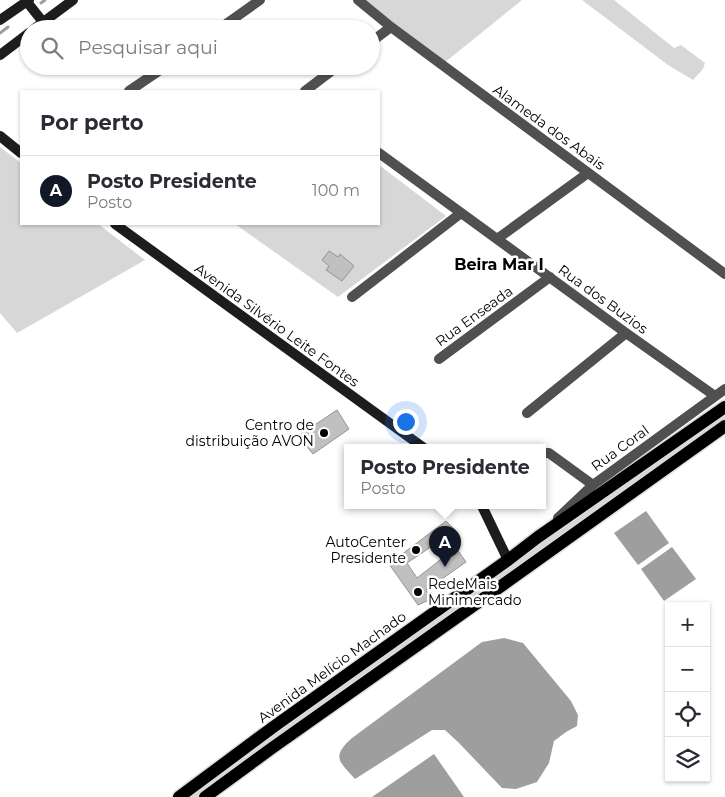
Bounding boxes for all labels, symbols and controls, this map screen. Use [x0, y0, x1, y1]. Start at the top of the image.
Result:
search box [20, 20, 380, 75]
icon: search [38, 34, 66, 62]
text: Pesquisar aqui [78, 36, 218, 59]
street label: Alameda dos Abais [490, 80, 609, 174]
text: Por perto [40, 110, 144, 135]
text: Posto Presidente [87, 170, 257, 193]
text: A [50, 181, 62, 200]
text: 100 m [312, 181, 360, 200]
text: Posto [87, 193, 132, 212]
district label: Beira Mar I [454, 255, 544, 274]
street label: Avenida Silvério Leite Fontes [191, 259, 363, 391]
street label: Rua dos Buzios [555, 260, 652, 338]
street label: Rua Enseada [432, 282, 516, 350]
your location [393, 409, 419, 435]
place label: Centro de distribuição AVON [186, 416, 314, 450]
street label: Rua Coral [588, 421, 652, 475]
marker: Centro de distribuição AVON [318, 427, 330, 439]
popup [344, 444, 546, 509]
text: Posto Presidente [360, 456, 530, 479]
text: Posto [360, 479, 405, 498]
pin: A [429, 526, 461, 567]
place label: AutoCenter Presidente [325, 533, 406, 567]
marker: AutoCenter Presidente [410, 544, 422, 556]
place label: RedeMais Minimercado [428, 575, 522, 609]
marker: RedeMais Minimercado [412, 586, 424, 598]
map controls [665, 602, 710, 782]
button: + [665, 602, 710, 647]
street label: Avenida Melício Machado [254, 607, 410, 727]
button: − [665, 647, 710, 692]
button: locate [665, 692, 710, 737]
button: layers [665, 737, 710, 782]

